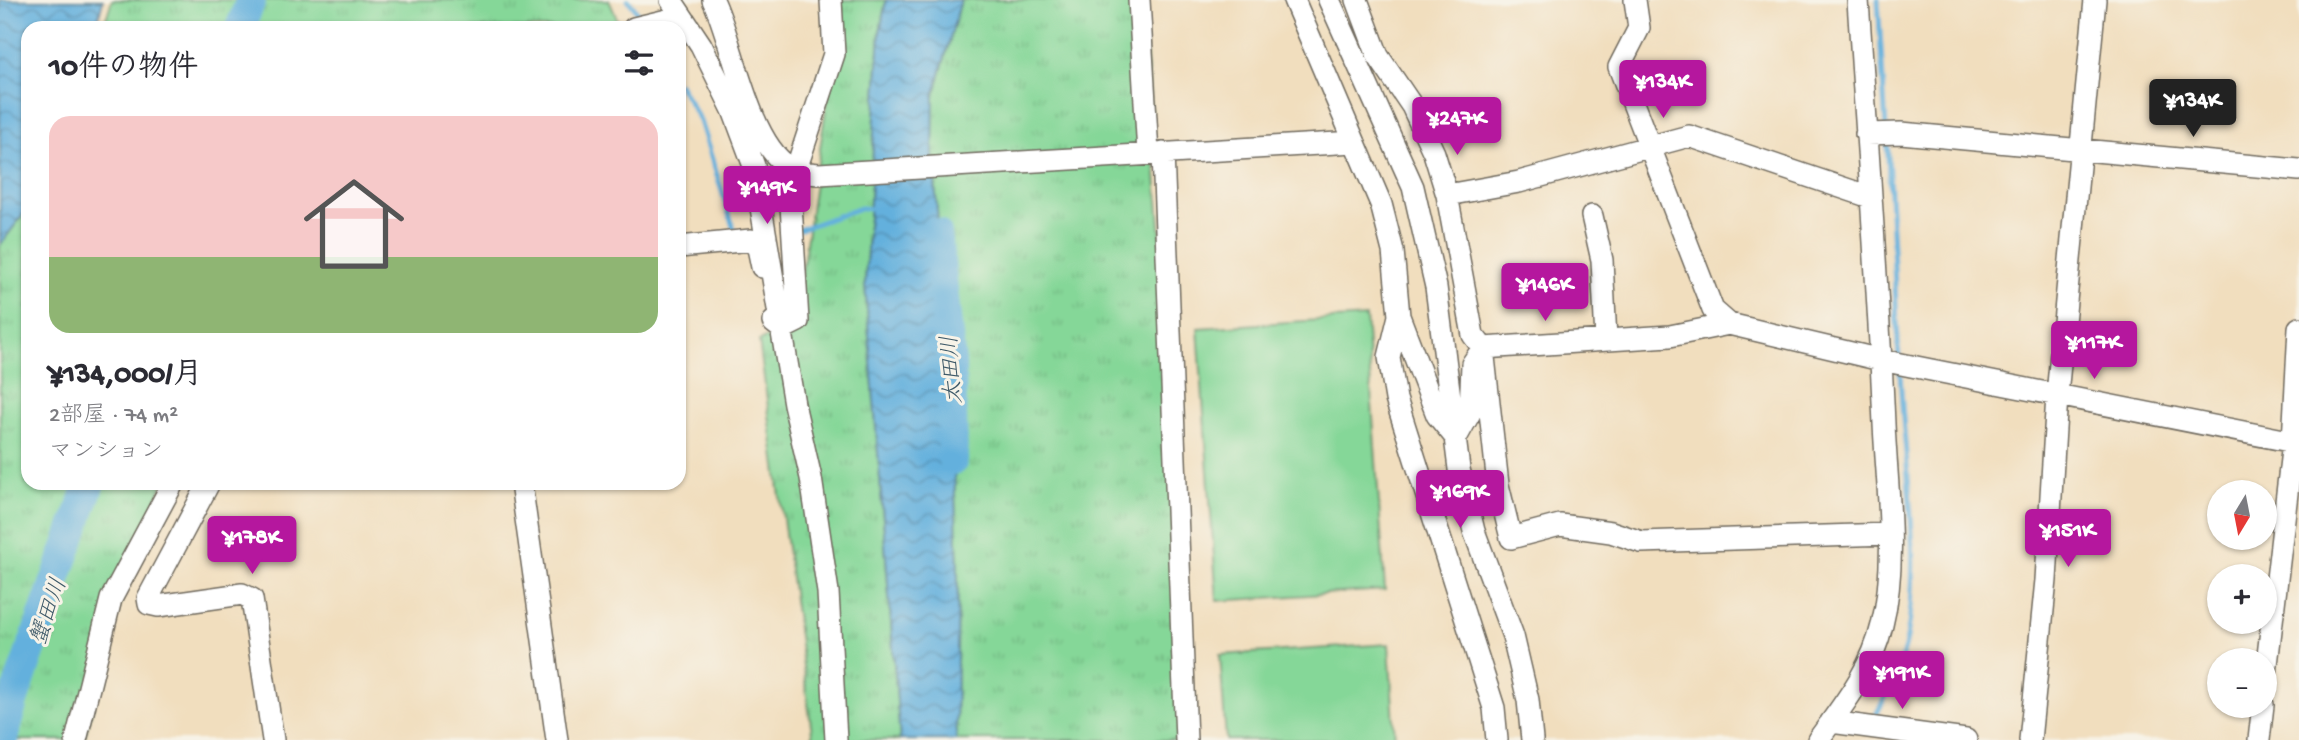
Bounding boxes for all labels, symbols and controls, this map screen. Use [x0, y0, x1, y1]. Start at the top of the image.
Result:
icon: filters [620, 44, 658, 82]
text: 10件の物件 [49, 52, 198, 87]
pin: ¥134K [1614, 60, 1712, 120]
text: ¥134K [1635, 69, 1691, 96]
pin: ¥134K [2144, 80, 2242, 139]
text: ¥134K [2165, 88, 2221, 115]
pin: ¥247K [1408, 97, 1506, 157]
text: ¥247K [1428, 106, 1486, 133]
icon: home [291, 161, 417, 287]
pin: ¥149K [718, 166, 816, 226]
text: ¥149K [739, 175, 795, 202]
pin: ¥146K [1496, 264, 1594, 323]
text: ¥146K [1517, 272, 1573, 299]
pin: ¥117K [2045, 322, 2143, 381]
text: ¥117K [2067, 330, 2121, 357]
water label: 太田川 [937, 334, 969, 405]
text: ¥134,000/月 [49, 359, 203, 394]
text: 2部屋 · 74 m² [49, 403, 178, 430]
text: マンション [49, 439, 163, 466]
pin: ¥169K [1411, 470, 1509, 530]
text: ¥169K [1432, 479, 1488, 506]
north arrow [2207, 480, 2277, 550]
map controls [2207, 480, 2277, 718]
pin: ¥151K [2019, 510, 2117, 569]
pin: ¥178K [203, 516, 301, 576]
text: ¥151K [2041, 518, 2095, 545]
text: ¥178K [223, 525, 281, 552]
button: + [2207, 564, 2277, 634]
water label: 蟹田川 [25, 575, 74, 649]
button: − [2207, 648, 2277, 718]
pin: ¥191K [1853, 652, 1951, 711]
text: ¥191K [1875, 660, 1929, 687]

